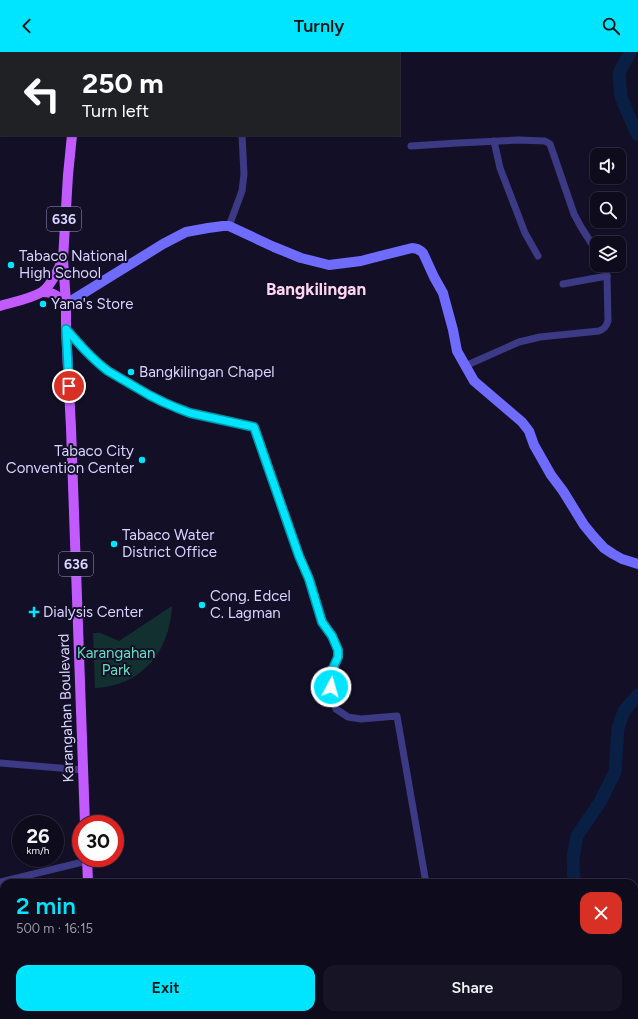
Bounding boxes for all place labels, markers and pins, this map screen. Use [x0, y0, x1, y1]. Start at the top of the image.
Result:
place label: Tabaco National High School [19, 247, 127, 282]
marker: Tabaco National High School [6, 260, 16, 270]
place label: Yana's Store [51, 295, 133, 313]
marker: Yana's Store [38, 299, 48, 309]
place label: Bangkilingan Chapel [139, 363, 275, 381]
marker: Bangkilingan Chapel [126, 367, 136, 377]
pin [52, 369, 86, 403]
place label: Tabaco City Convention Center [6, 442, 134, 477]
marker: Tabaco City Convention Center [137, 455, 147, 465]
place label: Tabaco Water District Office [122, 526, 217, 561]
marker: Tabaco Water District Office [109, 539, 119, 549]
place label: Cong. Edcel C. Lagman [210, 587, 291, 622]
marker: Cong. Edcel C. Lagman [197, 600, 207, 610]
place label: Dialysis Center [43, 603, 143, 621]
marker: Dialysis Center [28, 606, 40, 618]

